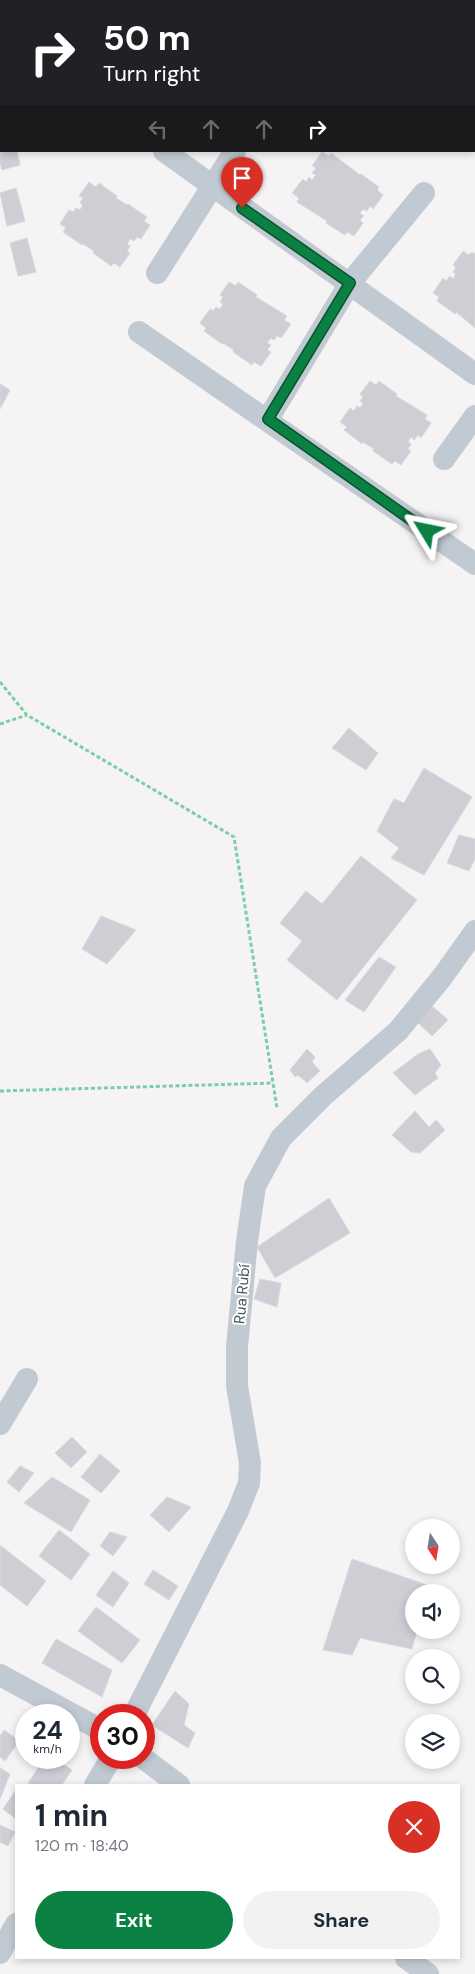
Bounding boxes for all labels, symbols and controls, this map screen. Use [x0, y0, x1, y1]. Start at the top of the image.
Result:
text: 50 m [103, 15, 191, 61]
icon: right [20, 20, 85, 85]
text: Turn right [103, 59, 200, 88]
icon: left [144, 115, 172, 143]
icon: ahead [197, 115, 225, 143]
icon: ahead [250, 115, 278, 143]
icon: right [303, 115, 331, 143]
pin [221, 157, 263, 208]
icon: arrive [228, 164, 256, 192]
position arrow [400, 504, 452, 556]
street label: Rua Rubí [229, 1263, 255, 1325]
north arrow [405, 1519, 460, 1574]
map controls [405, 1519, 460, 1769]
button: sound [405, 1584, 460, 1639]
button: search [405, 1649, 460, 1704]
speed limit sign: 30 [90, 1704, 155, 1769]
text: 24 [32, 1714, 63, 1747]
button: layers [405, 1714, 460, 1769]
text: km/h [33, 1741, 62, 1757]
text: 1 min [35, 1796, 108, 1835]
button: close [388, 1801, 440, 1853]
text: 120 m · 18:40 [35, 1835, 129, 1856]
button: Exit [35, 1891, 233, 1949]
button: Share [243, 1891, 440, 1949]

